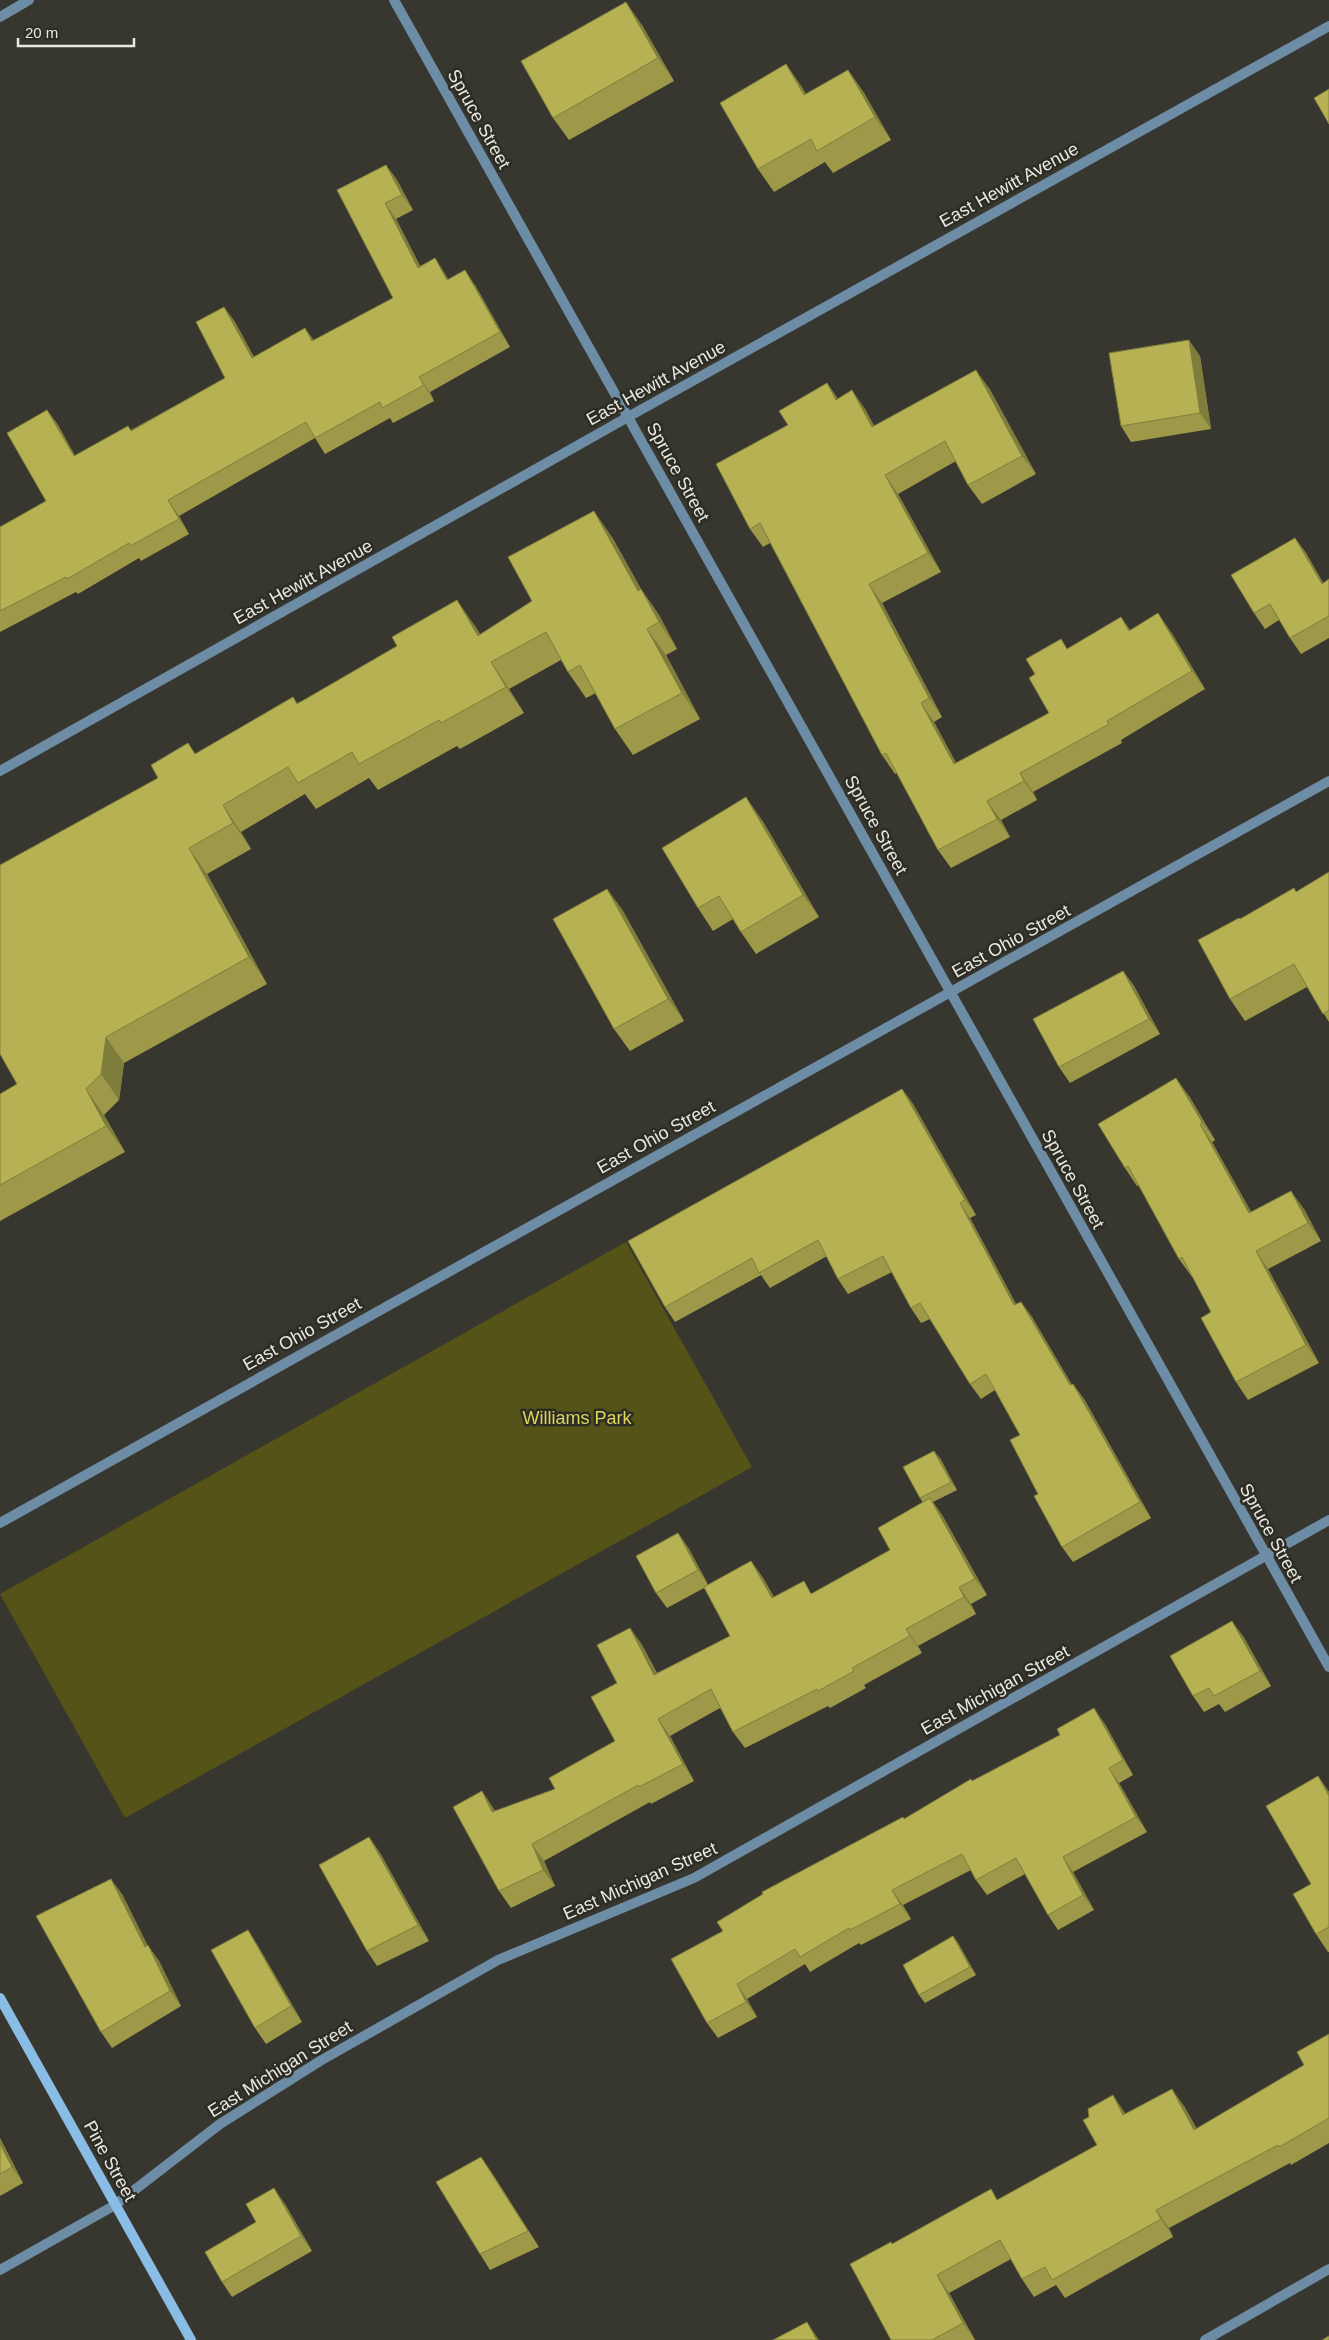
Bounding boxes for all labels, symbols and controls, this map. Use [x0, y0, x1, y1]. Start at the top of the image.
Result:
scale bar [18, 15, 134, 47]
text: 20 m [25, 24, 58, 41]
street label: Spruce Street [444, 66, 514, 172]
street label: East Hewitt Avenue [936, 138, 1082, 232]
street label: East Hewitt Avenue [583, 336, 729, 430]
street label: Spruce Street [643, 419, 713, 525]
street label: East Hewitt Avenue [230, 535, 376, 629]
street label: Spruce Street [841, 772, 911, 878]
street label: East Ohio Street [948, 900, 1074, 982]
street label: East Ohio Street [593, 1096, 719, 1178]
street label: Spruce Street [1038, 1126, 1108, 1232]
street label: East Ohio Street [239, 1293, 365, 1375]
park label: Williams Park [522, 1408, 632, 1428]
street label: Spruce Street [1236, 1480, 1306, 1586]
street label: East Michigan Street [918, 1641, 1072, 1739]
street label: East Michigan Street [560, 1838, 720, 1924]
street label: East Michigan Street [204, 2017, 356, 2121]
street label: Pine Street [80, 2117, 140, 2205]

